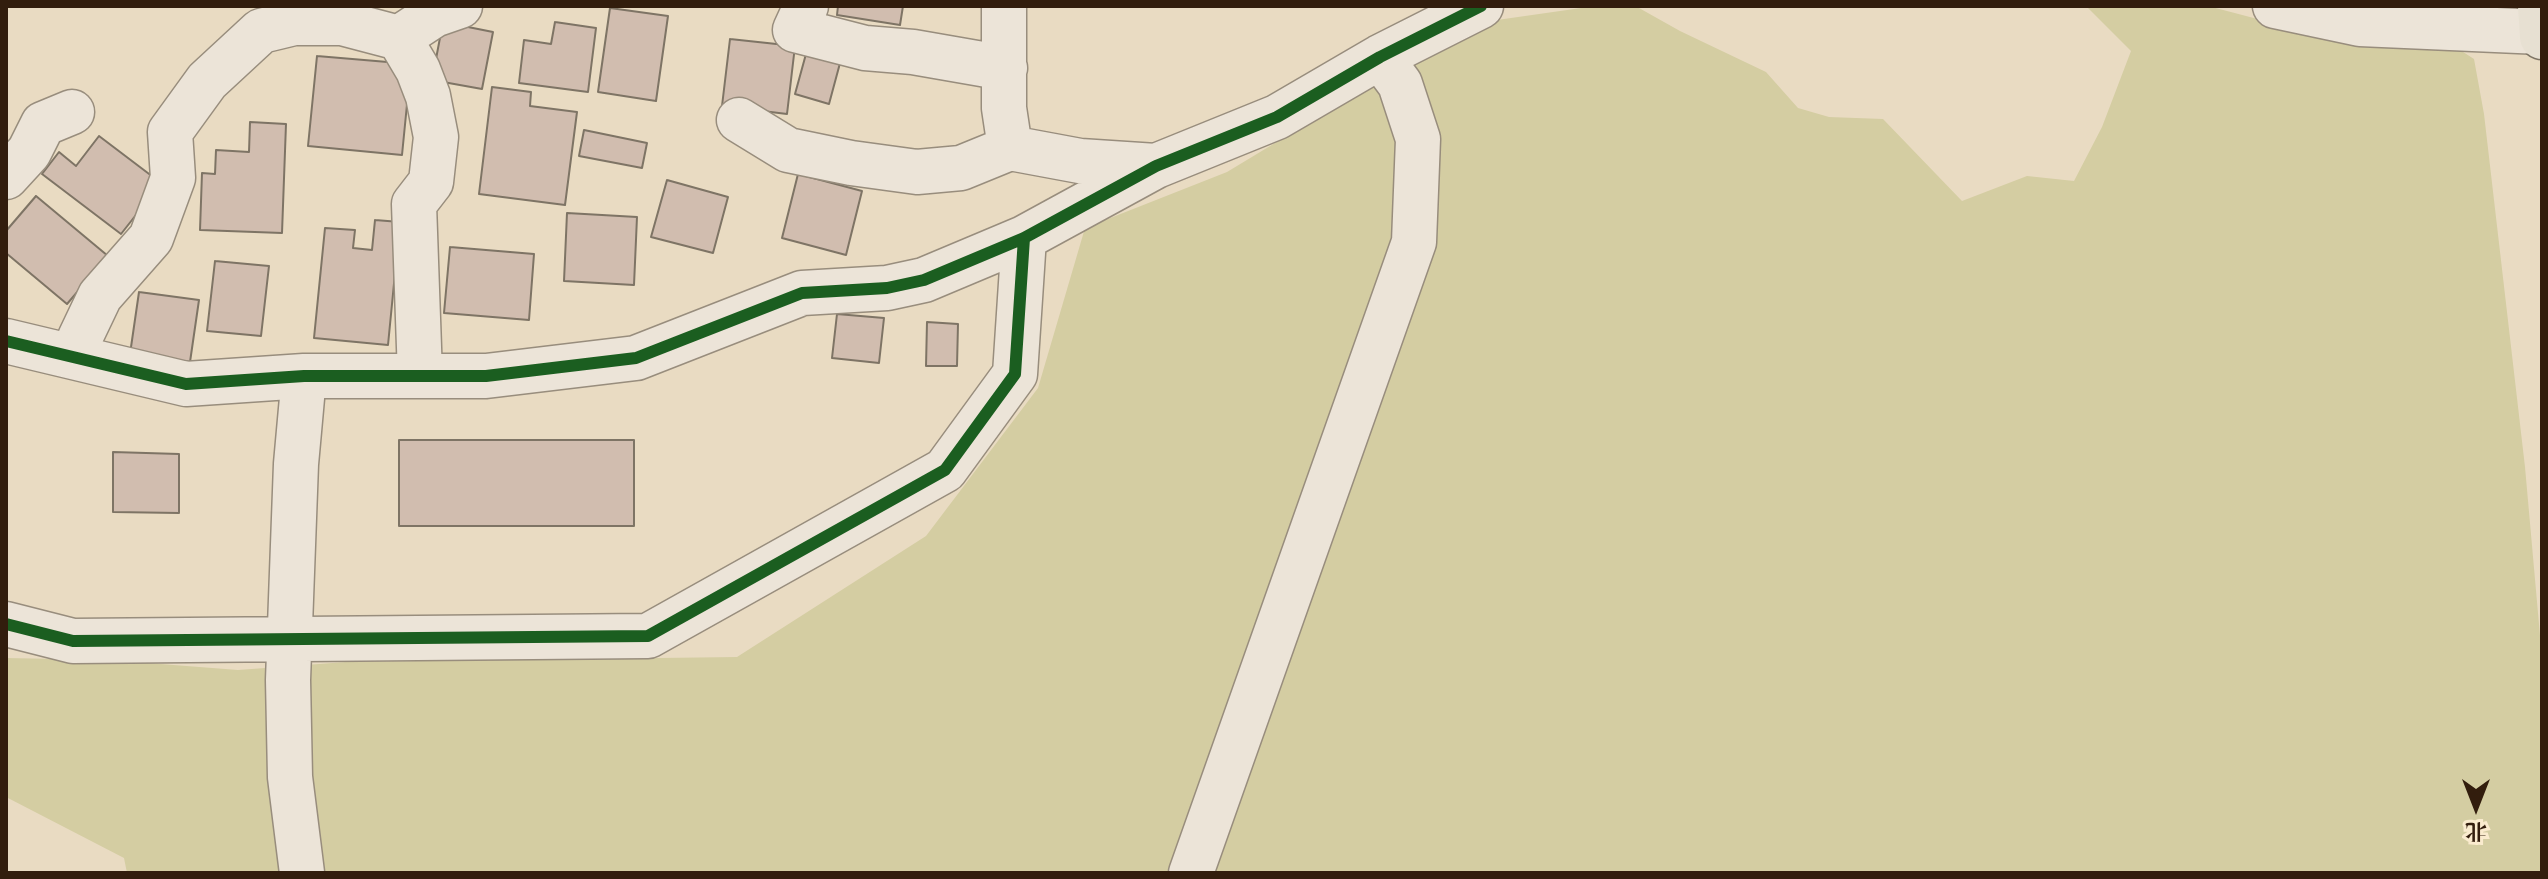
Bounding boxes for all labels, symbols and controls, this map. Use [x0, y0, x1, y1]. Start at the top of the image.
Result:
north arrow [2436, 767, 2516, 847]
text: 北 [2465, 818, 2487, 845]

